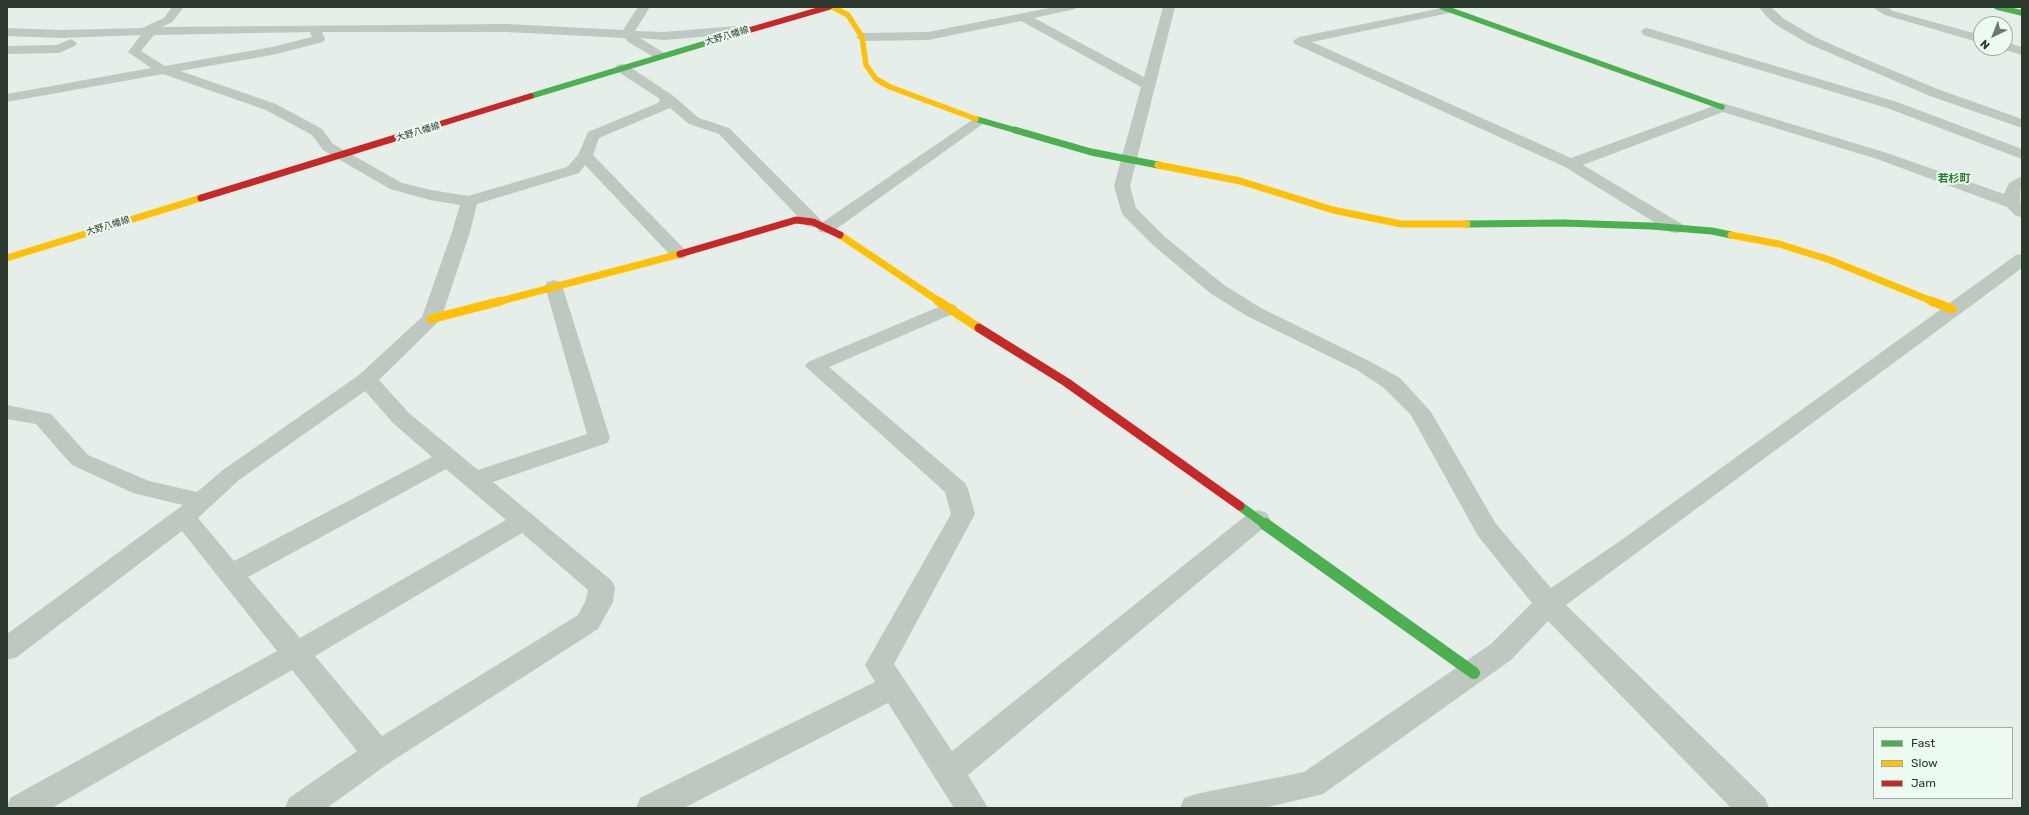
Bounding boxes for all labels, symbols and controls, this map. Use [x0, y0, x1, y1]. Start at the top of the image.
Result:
north arrow [1973, 16, 2013, 56]
street label: 大野八幡線 [704, 24, 750, 48]
text: N [1978, 37, 1992, 52]
street label: 大野八幡線 [395, 120, 441, 144]
district label: 若杉町 [1938, 172, 1970, 186]
street label: 大野八幡線 [85, 214, 131, 238]
legend [1873, 727, 2013, 799]
text: Fast [1911, 736, 1935, 750]
text: Slow [1911, 756, 1938, 770]
text: Jam [1911, 776, 1936, 790]

